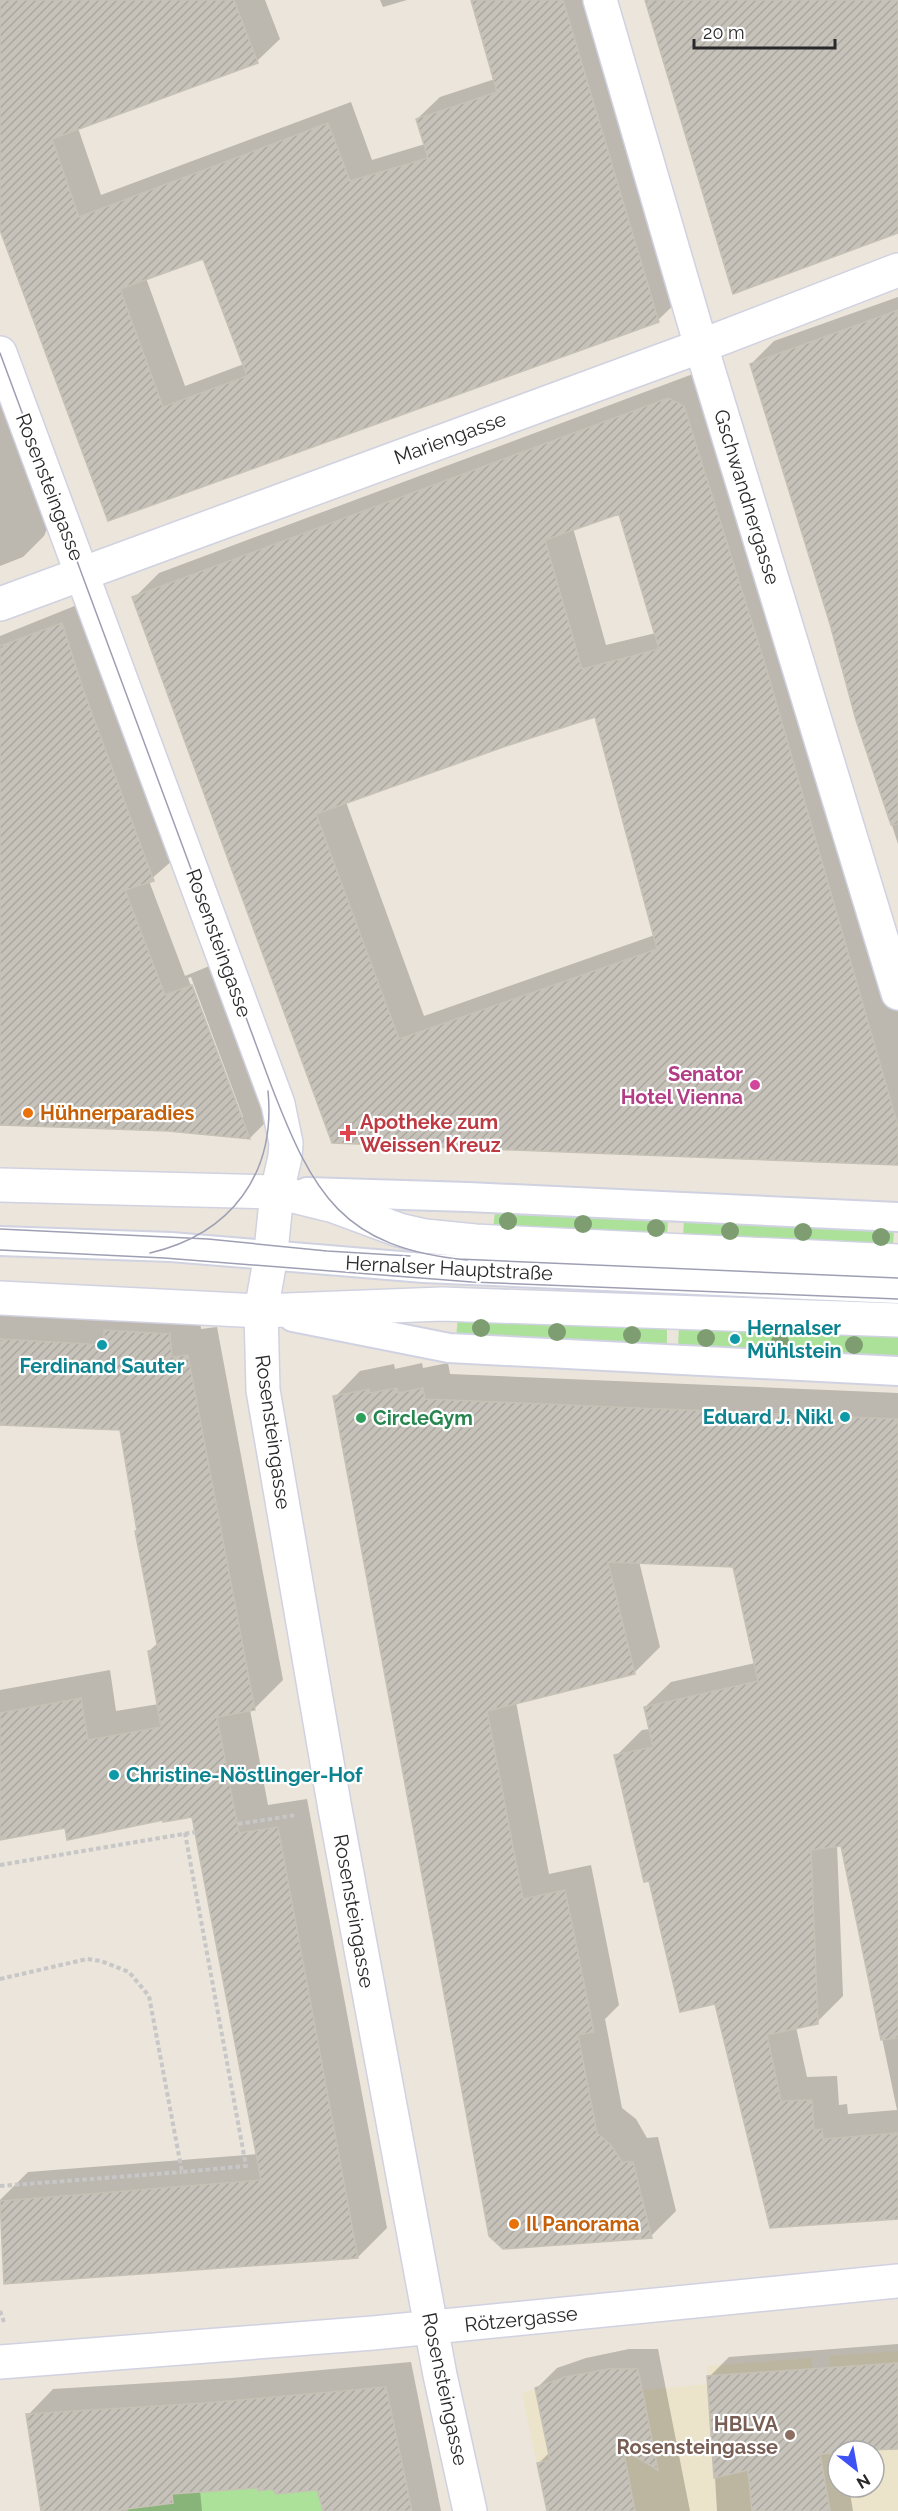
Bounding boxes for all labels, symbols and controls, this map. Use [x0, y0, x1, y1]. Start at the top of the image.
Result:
scale bar [694, 12, 835, 50]
text: 20 m [703, 22, 745, 43]
street label: Mariengasse [391, 407, 510, 469]
street label: Gschwandnergasse [709, 407, 785, 588]
street label: Rosensteingasse [11, 410, 89, 564]
street label: Rosensteingasse [181, 866, 257, 1021]
place label: Senator Hotel Vienna [621, 1062, 743, 1109]
marker: Senator Hotel Vienna [748, 1078, 762, 1092]
place label: Hühnerparadies [40, 1101, 194, 1125]
marker: Hühnerparadies [21, 1106, 35, 1120]
place label: Apotheke zum Weissen Kreuz [360, 1110, 501, 1157]
marker: Apotheke zum Weissen Kreuz [341, 1126, 355, 1140]
street label: Hernalser Hauptstraße [345, 1251, 554, 1285]
place label: Hernalser Mühlstein [747, 1316, 842, 1363]
marker: Hernalser Mühlstein [728, 1332, 742, 1346]
marker: Ferdinand Sauter [95, 1338, 109, 1352]
street label: Rosensteingasse [250, 1353, 296, 1511]
place label: Ferdinand Sauter [19, 1354, 185, 1378]
place label: Eduard J. Nikl [703, 1405, 834, 1429]
place label: CircleGym [373, 1406, 473, 1430]
marker: Eduard J. Nikl [838, 1410, 852, 1424]
marker: CircleGym [354, 1411, 368, 1425]
place label: Christine-Nöstlinger-Hof [126, 1763, 363, 1787]
marker: Christine-Nöstlinger-Hof [107, 1768, 121, 1782]
street label: Rosensteingasse [329, 1832, 379, 1990]
place label: Il Panorama [526, 2212, 640, 2236]
marker: Il Panorama [507, 2217, 521, 2231]
street label: Rötzergasse [463, 2301, 579, 2337]
street label: Rosensteingasse [417, 2310, 473, 2468]
place label: HBLVA Rosensteingasse [617, 2412, 779, 2459]
marker: HBLVA Rosensteingasse [783, 2428, 797, 2442]
north arrow [826, 2439, 886, 2499]
text: N [853, 2470, 874, 2493]

